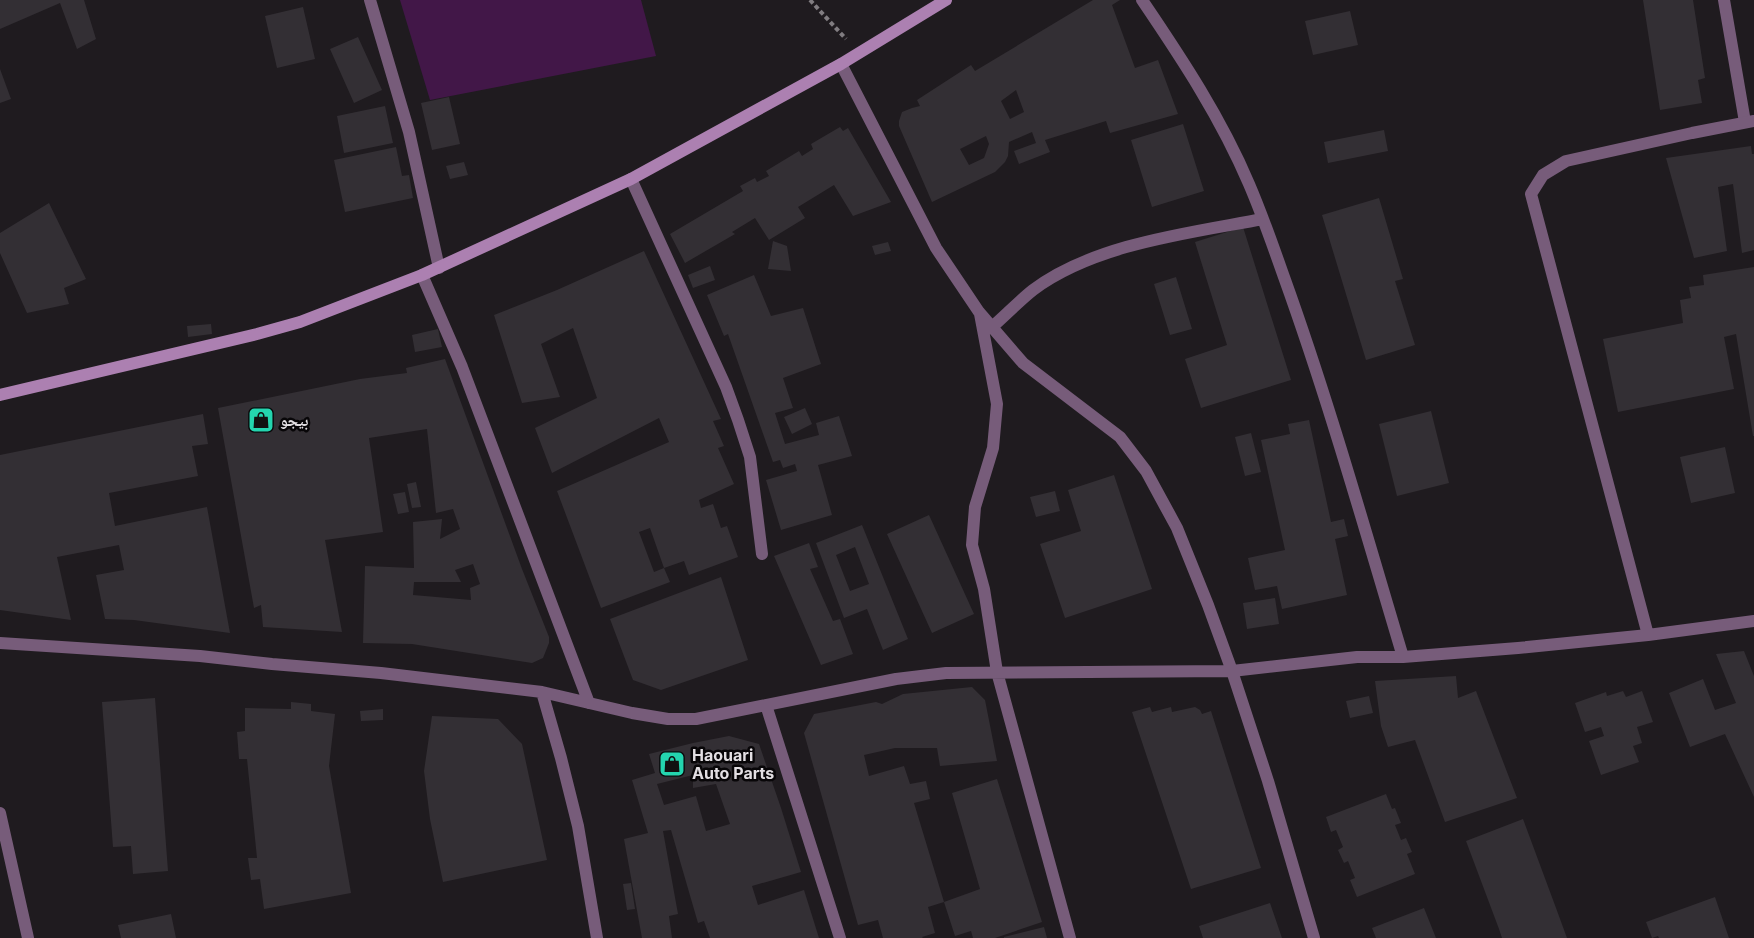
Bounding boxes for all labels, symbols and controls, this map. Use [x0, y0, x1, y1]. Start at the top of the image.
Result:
shop icon: بيجو [246, 405, 276, 435]
place label: بيجو [280, 410, 308, 430]
place label: Haouari Auto Parts [692, 745, 774, 783]
shop icon: Haouari Auto Parts [657, 749, 687, 779]

